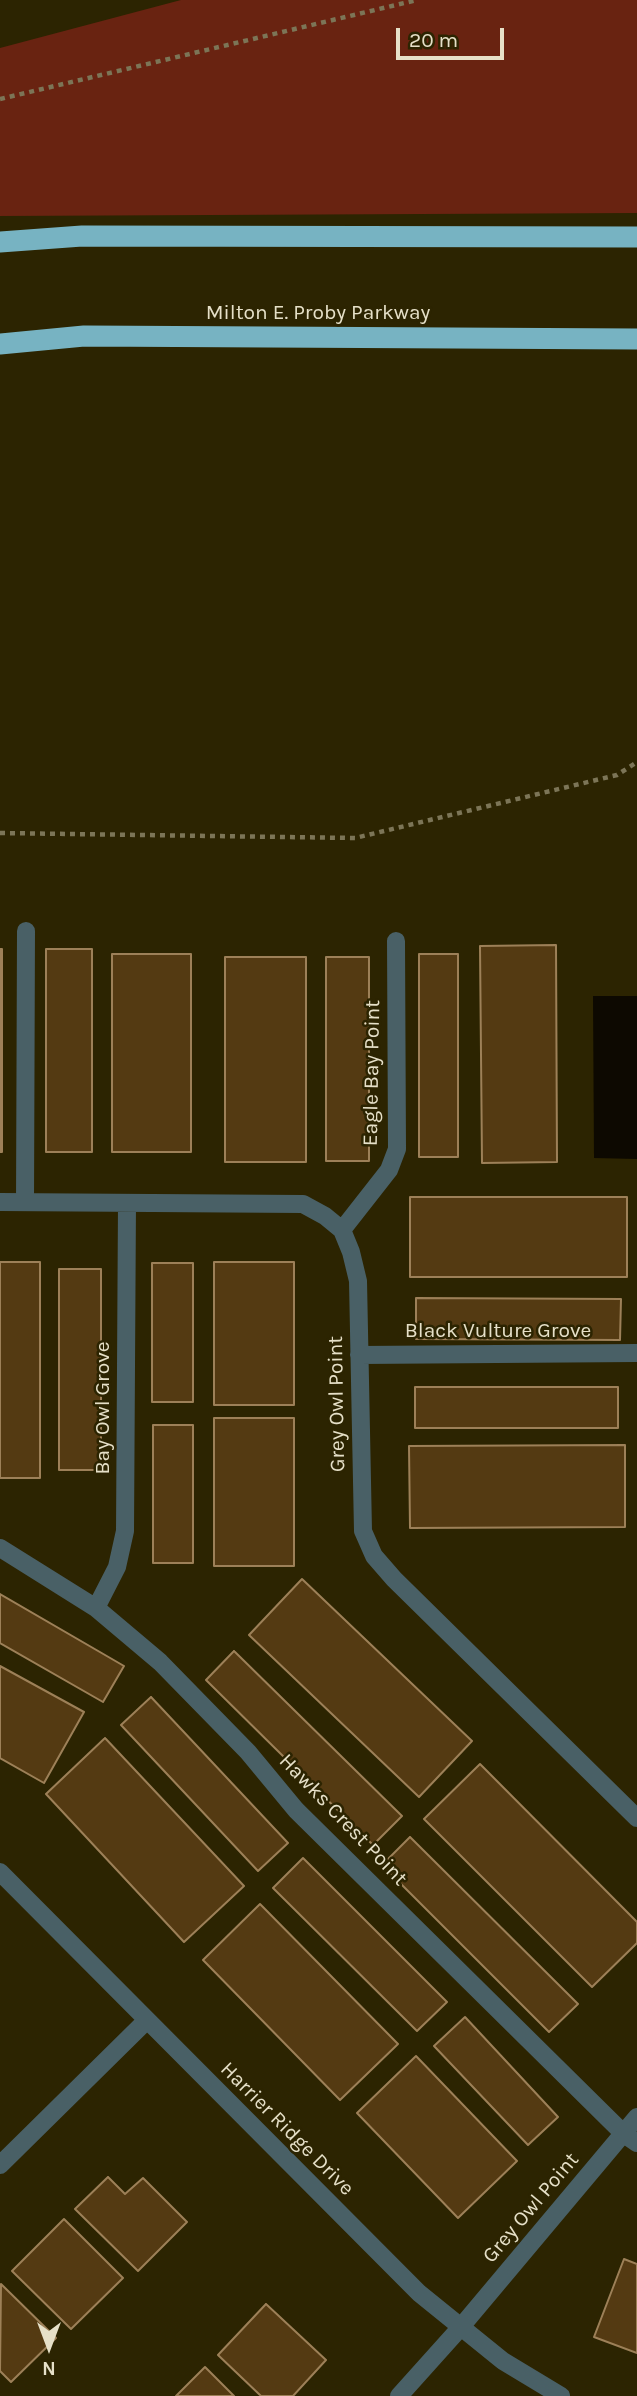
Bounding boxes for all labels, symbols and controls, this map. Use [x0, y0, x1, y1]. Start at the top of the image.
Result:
scale bar [399, 14, 508, 58]
text: 20 m [409, 28, 458, 52]
street label: Milton E. Proby Parkway [206, 300, 430, 326]
street label: Eagle Bay Point [358, 1000, 386, 1146]
street label: Black Vulture Grove [405, 1318, 591, 1344]
street label: Grey Owl Point [323, 1336, 351, 1472]
street label: Bay Owl Grove [90, 1342, 116, 1474]
street label: Hawks Crest Point [274, 1749, 412, 1891]
street label: Harrier Ridge Drive [215, 2057, 359, 2201]
street label: Grey Owl Point [478, 2148, 584, 2268]
north arrow [14, 2312, 84, 2382]
text: N [42, 2357, 56, 2379]

